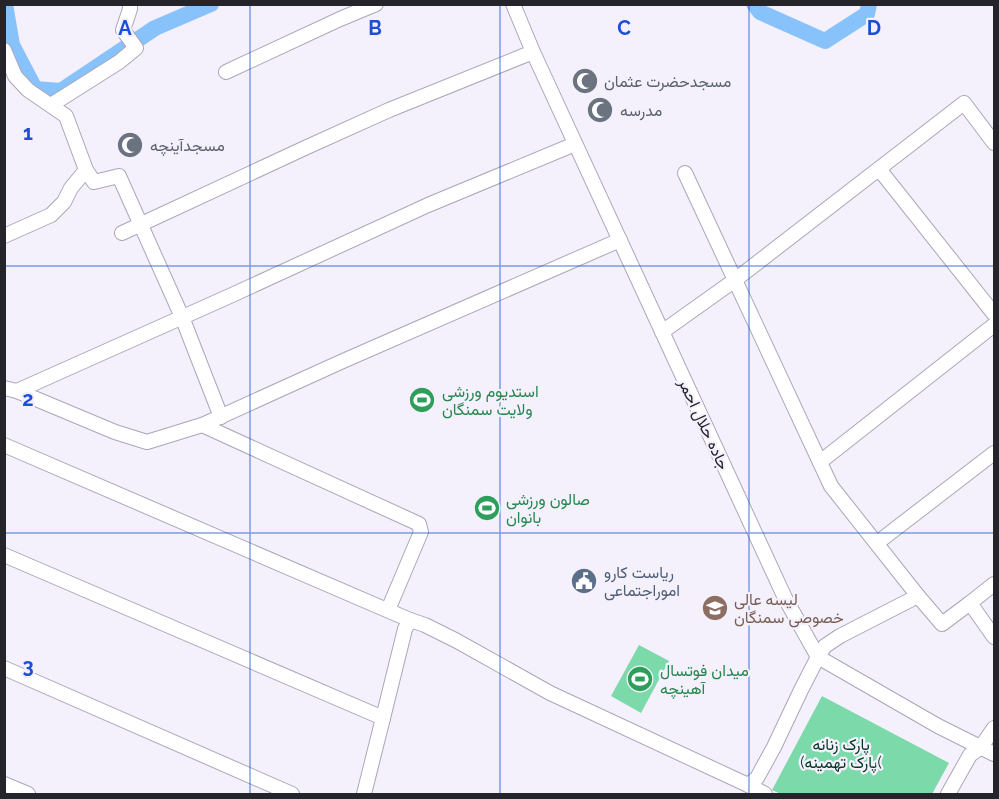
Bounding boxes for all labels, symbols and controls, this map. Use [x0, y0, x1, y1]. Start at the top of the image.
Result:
text: A [118, 16, 132, 40]
text: B [368, 16, 382, 40]
text: C [617, 16, 631, 40]
text: D [867, 16, 881, 40]
mosque icon: مسجدحضرت عثمان [570, 66, 600, 96]
place label: مسجدحضرت عثمان [604, 72, 731, 92]
mosque icon: مدرسه [585, 95, 615, 125]
place label: مدرسه [620, 101, 662, 121]
text: 1 [23, 121, 33, 145]
mosque icon: مسجدآینچه [115, 130, 145, 160]
place label: مسجدآینچه [150, 136, 225, 157]
street label: جاده حلال احمر [673, 374, 734, 473]
place label: استدیوم ورزشی ولایت سمنگان [442, 382, 539, 420]
sports icon: استدیوم ورزشی ولایت سمنگان [407, 385, 437, 415]
text: 2 [22, 387, 34, 411]
place label: صالون ورزشی بانوان [506, 490, 590, 528]
sports icon: صالون ورزشی بانوان [472, 493, 502, 523]
place label: ریاست کارو اموراجتماعی [604, 563, 680, 601]
public building icon: ریاست کارو اموراجتماعی [569, 566, 599, 596]
place label: لیسه عالی خصوصی سمنگان [734, 590, 844, 628]
school or university icon: لیسه عالی خصوصی سمنگان [700, 593, 730, 623]
text: 3 [22, 654, 34, 678]
place label: میدان فوتسال آهینچه [660, 661, 749, 700]
sports icon: میدان فوتسال آهینچه [625, 664, 655, 694]
park label: پارک زنانه (پارک تهمینه( [800, 735, 882, 774]

